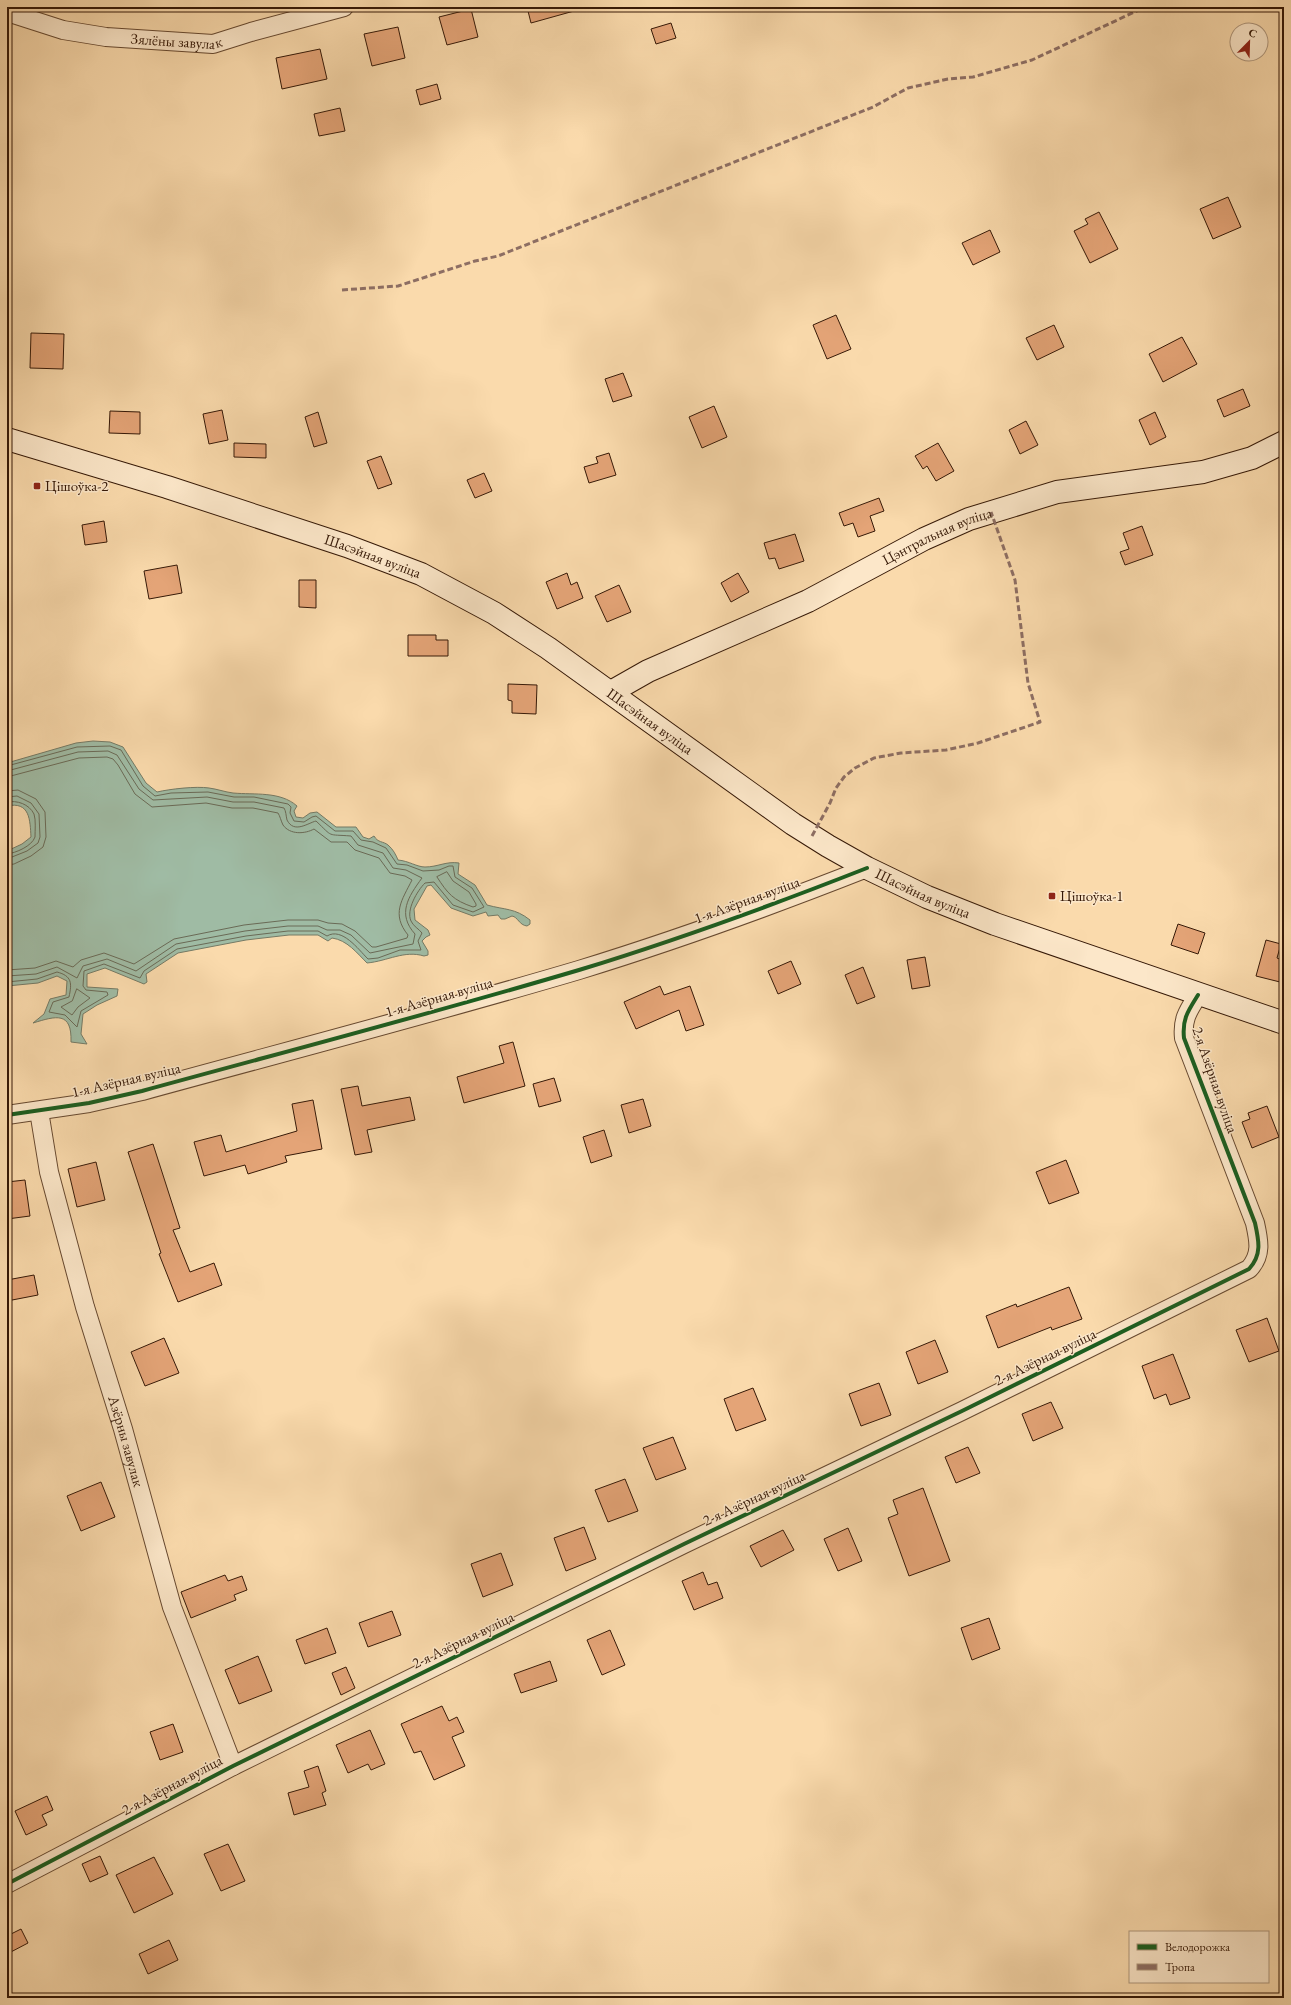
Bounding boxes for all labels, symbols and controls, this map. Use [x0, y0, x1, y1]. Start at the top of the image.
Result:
north arrow [1229, 22, 1269, 62]
text: С [1247, 25, 1259, 41]
street label: Зялёны завулак [130, 29, 225, 53]
place label: Цішоўка-2 [45, 476, 109, 495]
marker: Цішоўка-2 [32, 481, 42, 491]
street label: Цэнтральная вуліца [879, 503, 994, 569]
street label: Шасэйная вуліца [322, 529, 424, 582]
street label: Шасэйная вуліца [603, 683, 697, 758]
street label: Шасэйная вуліца [873, 864, 973, 922]
street label: 1-я Азёрная вуліца [691, 872, 802, 927]
place label: Цішоўка-1 [1060, 886, 1124, 905]
marker: Цішоўка-1 [1047, 891, 1057, 901]
street label: 1-я Азёрная вуліца [383, 972, 495, 1021]
street label: 2-я Азёрная вуліца [1188, 1024, 1243, 1136]
street label: 1-я Азёрная вуліца [70, 1058, 182, 1101]
street label: 2-я Азёрная вуліца [991, 1324, 1099, 1389]
street label: Азёрны завулак [104, 1392, 149, 1489]
street label: 2-я Азёрная вуліца [699, 1465, 808, 1530]
street label: 2-я Азёрная вуліца [409, 1607, 517, 1672]
street label: 2-я Азёрная вуліца [118, 1750, 225, 1819]
legend [1129, 1931, 1269, 1983]
text: Велодорожка [1165, 1939, 1230, 1955]
text: Тропа [1165, 1959, 1195, 1975]

